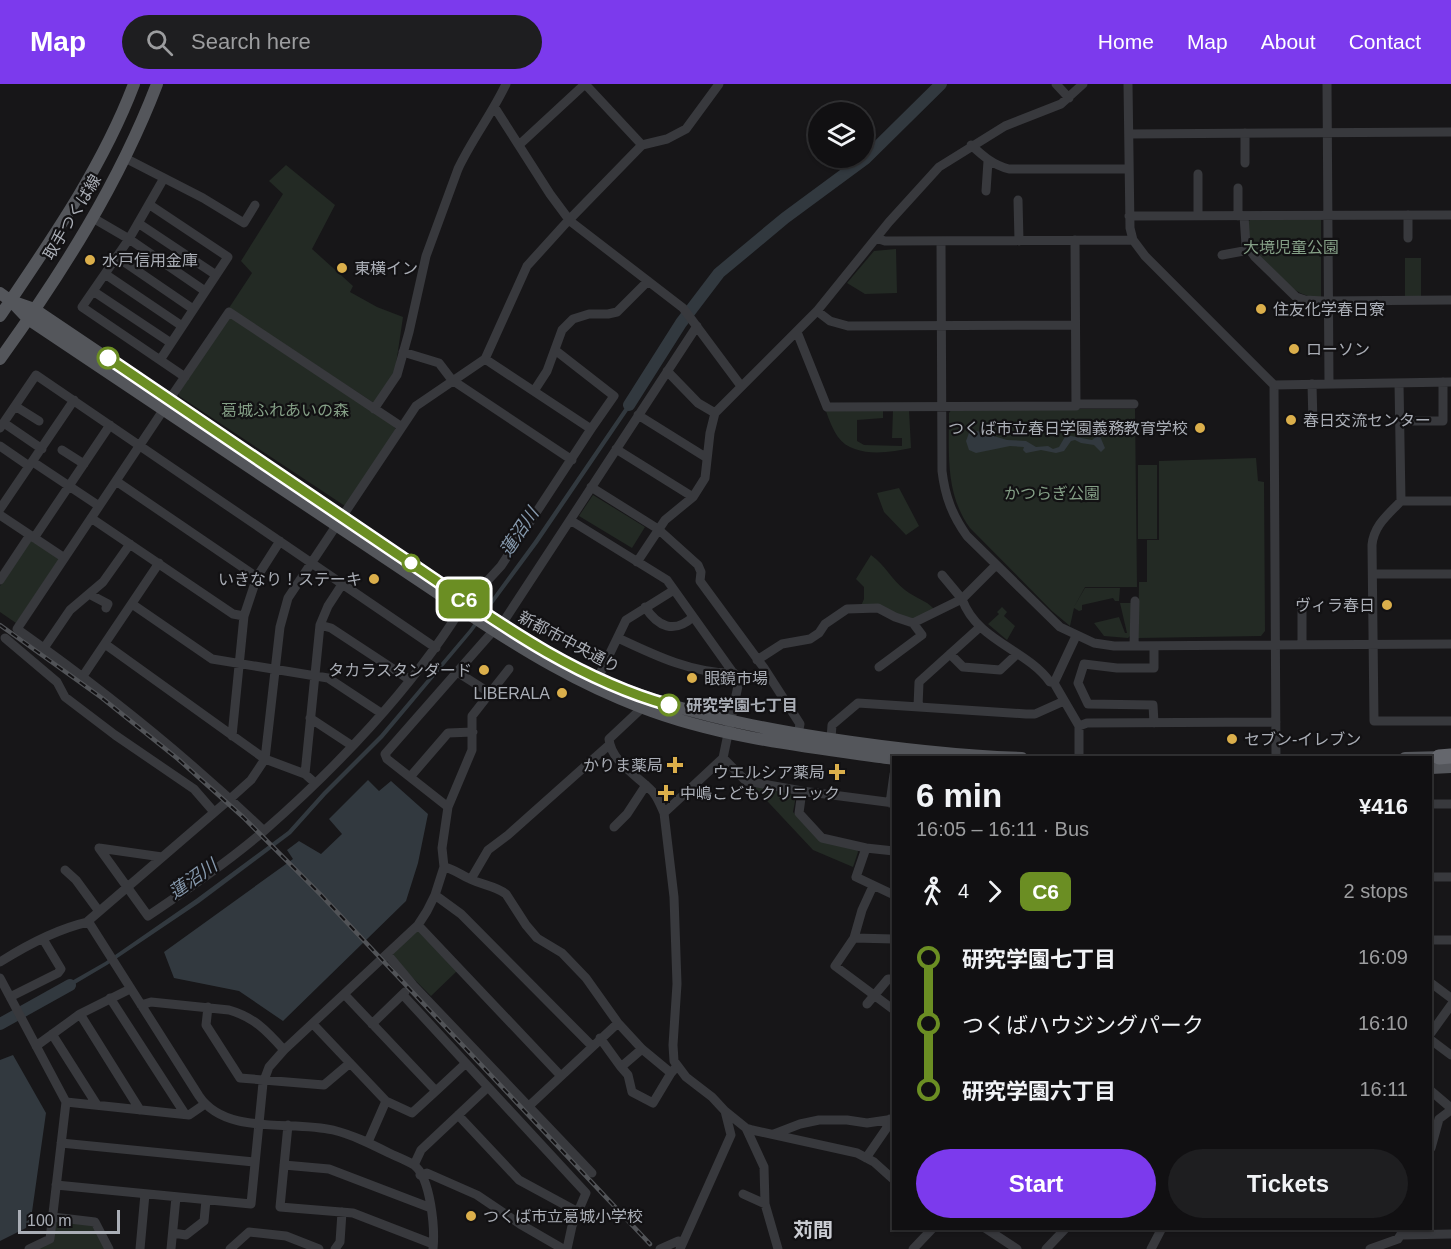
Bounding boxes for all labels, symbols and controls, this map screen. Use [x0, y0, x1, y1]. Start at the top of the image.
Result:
search box [122, 15, 542, 69]
text: Map [30, 26, 86, 57]
icon: search [143, 26, 176, 59]
text: Search here [191, 29, 311, 54]
text: Home [1098, 30, 1154, 53]
text: Map [1187, 30, 1228, 53]
text: About [1261, 30, 1316, 53]
text: Contact [1349, 30, 1421, 53]
map controls [808, 102, 874, 168]
button: layers [808, 102, 874, 168]
street label: 取手つくば線 [40, 171, 104, 263]
park label: 大境児童公園 [1243, 239, 1339, 256]
place label: 水戸信用金庫 [102, 252, 198, 269]
marker: 水戸信用金庫 [83, 253, 97, 267]
place label: 東横イン [354, 260, 418, 277]
marker: 東横イン [335, 261, 349, 275]
place label: 住友化学春日寮 [1273, 301, 1385, 318]
marker: 住友化学春日寮 [1254, 302, 1268, 316]
place label: ローソン [1306, 341, 1370, 358]
marker: ローソン [1287, 342, 1301, 356]
unlabelled marker [97, 347, 119, 369]
park label: 葛城ふれあいの森 [221, 402, 349, 419]
place label: 春日交流センター [1303, 412, 1431, 429]
marker: 春日交流センター [1284, 413, 1298, 427]
place label: つくば市立春日学園義務教育学校 [948, 420, 1188, 437]
marker: つくば市立春日学園義務教育学校 [1193, 421, 1207, 435]
park label: かつらぎ公園 [1004, 485, 1100, 502]
water label: 蓮沼川 [496, 502, 544, 560]
unlabelled marker [402, 554, 420, 572]
place label: いきなり！ステーキ [218, 571, 362, 588]
marker: いきなり！ステーキ [367, 572, 381, 586]
line badge: C6 [437, 580, 491, 618]
text: C6 [451, 588, 477, 611]
place label: ヴィラ春日 [1295, 597, 1375, 614]
marker: ヴィラ春日 [1380, 598, 1394, 612]
street label: 新都市中央通り [516, 608, 622, 676]
place label: タカラスタンダード [328, 662, 472, 679]
marker: タカラスタンダード [477, 663, 491, 677]
place label: 眼鏡市場 [704, 670, 768, 687]
marker: 眼鏡市場 [685, 671, 699, 685]
place label: LIBERALA [474, 685, 550, 702]
marker: LIBERALA [555, 686, 569, 700]
marker: 研究学園七丁目 [658, 694, 680, 716]
place label: 研究学園七丁目 [686, 697, 798, 714]
place label: セブン-イレブン [1244, 731, 1361, 748]
marker: セブン-イレブン [1225, 732, 1239, 746]
place label: かりま薬局 [583, 757, 663, 774]
marker: かりま薬局 [668, 758, 682, 772]
place label: ウエルシア薬局 [713, 764, 825, 781]
marker: ウエルシア薬局 [830, 765, 844, 779]
text: 6 min [916, 777, 1002, 814]
marker: 中嶋こどもクリニック [657, 784, 675, 802]
place label: 中嶋こどもクリニック [680, 785, 840, 802]
text: ¥416 [1359, 794, 1408, 819]
text: 16:05 – 16:11 · Bus [916, 818, 1089, 840]
water label: 蓮沼川 [165, 854, 222, 903]
icon: walk [916, 875, 949, 908]
icon: forward [978, 875, 1011, 908]
text: 4 [958, 880, 969, 902]
text: C6 [1032, 880, 1059, 903]
text: 2 stops [1344, 880, 1408, 902]
text: 16:09 [1358, 946, 1408, 968]
text: 研究学園七丁目 [962, 947, 1116, 972]
text: 16:10 [1358, 1012, 1408, 1034]
text: つくばハウジングパーク [962, 1013, 1204, 1038]
text: 16:11 [1359, 1078, 1408, 1100]
text: 研究学園六丁目 [962, 1079, 1116, 1104]
button: Start [916, 1149, 1156, 1218]
button: Tickets [1168, 1149, 1408, 1218]
scale bar [18, 1207, 120, 1234]
place label: つくば市立葛城小学校 [483, 1208, 643, 1225]
marker: つくば市立葛城小学校 [464, 1209, 478, 1223]
text: 100 m [27, 1212, 71, 1229]
district label: 苅間 [793, 1219, 833, 1241]

